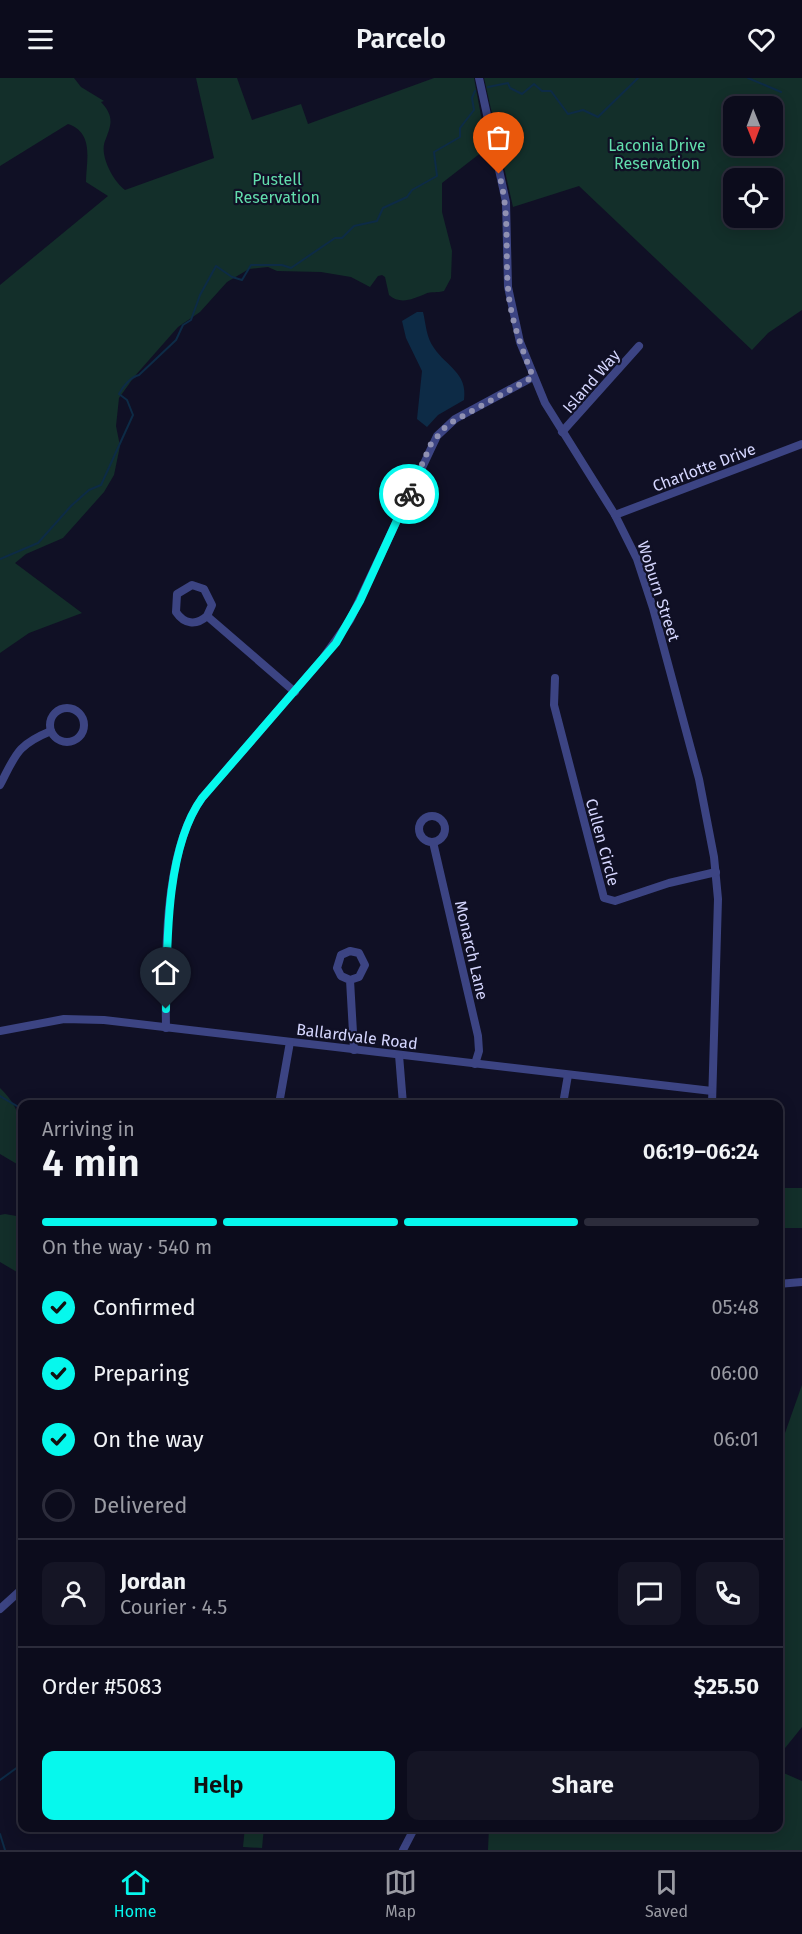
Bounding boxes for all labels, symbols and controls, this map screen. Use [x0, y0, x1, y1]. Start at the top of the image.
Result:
icon: menu [24, 23, 57, 56]
text: Parcelo [356, 23, 446, 55]
icon: heart [745, 23, 778, 56]
north arrow [723, 96, 783, 156]
map controls [723, 96, 783, 228]
pin [473, 112, 524, 174]
icon: bag [482, 121, 515, 154]
park label: Laconia Drive Reservation [608, 136, 706, 173]
button: locate [723, 168, 783, 228]
park label: Pustell Reservation [234, 170, 320, 207]
street label: Island Way [559, 346, 624, 417]
street label: Charlotte Drive [650, 439, 758, 496]
courier [379, 464, 439, 524]
icon: bike [393, 478, 426, 511]
street label: Woburn Street [633, 539, 684, 644]
street label: Cullen Circle [582, 796, 623, 888]
street label: Monarch Lane [451, 899, 492, 1002]
pin [140, 947, 191, 1009]
icon: home [149, 956, 182, 989]
street label: Ballardvale Road [295, 1020, 419, 1053]
text: Arriving in [42, 1117, 135, 1141]
text: 06:19–06:24 [643, 1138, 759, 1165]
text: 4 min [42, 1140, 140, 1186]
text: On the way · 540 m [42, 1235, 212, 1259]
icon: check [42, 1291, 75, 1324]
text: Confirmed [93, 1294, 196, 1321]
text: 05:48 [711, 1295, 759, 1319]
icon: check [42, 1357, 75, 1390]
text: Preparing [93, 1360, 189, 1387]
text: 06:00 [710, 1361, 759, 1385]
icon: check [42, 1423, 75, 1456]
text: On the way [93, 1426, 204, 1453]
text: 06:01 [713, 1427, 759, 1451]
text: Delivered [93, 1492, 188, 1519]
button: person [42, 1562, 105, 1625]
button: chat [618, 1562, 681, 1625]
button: phone [696, 1562, 759, 1625]
text: Jordan [120, 1568, 186, 1595]
text: Courier · 4.5 [120, 1595, 227, 1619]
text: Order #5083 [42, 1673, 162, 1700]
text: $25.50 [694, 1673, 759, 1700]
button: Help [42, 1751, 395, 1820]
button: Share [407, 1751, 759, 1820]
tab: Home [114, 1866, 157, 1921]
tab: Map [384, 1866, 417, 1921]
tab: Saved [645, 1866, 688, 1921]

